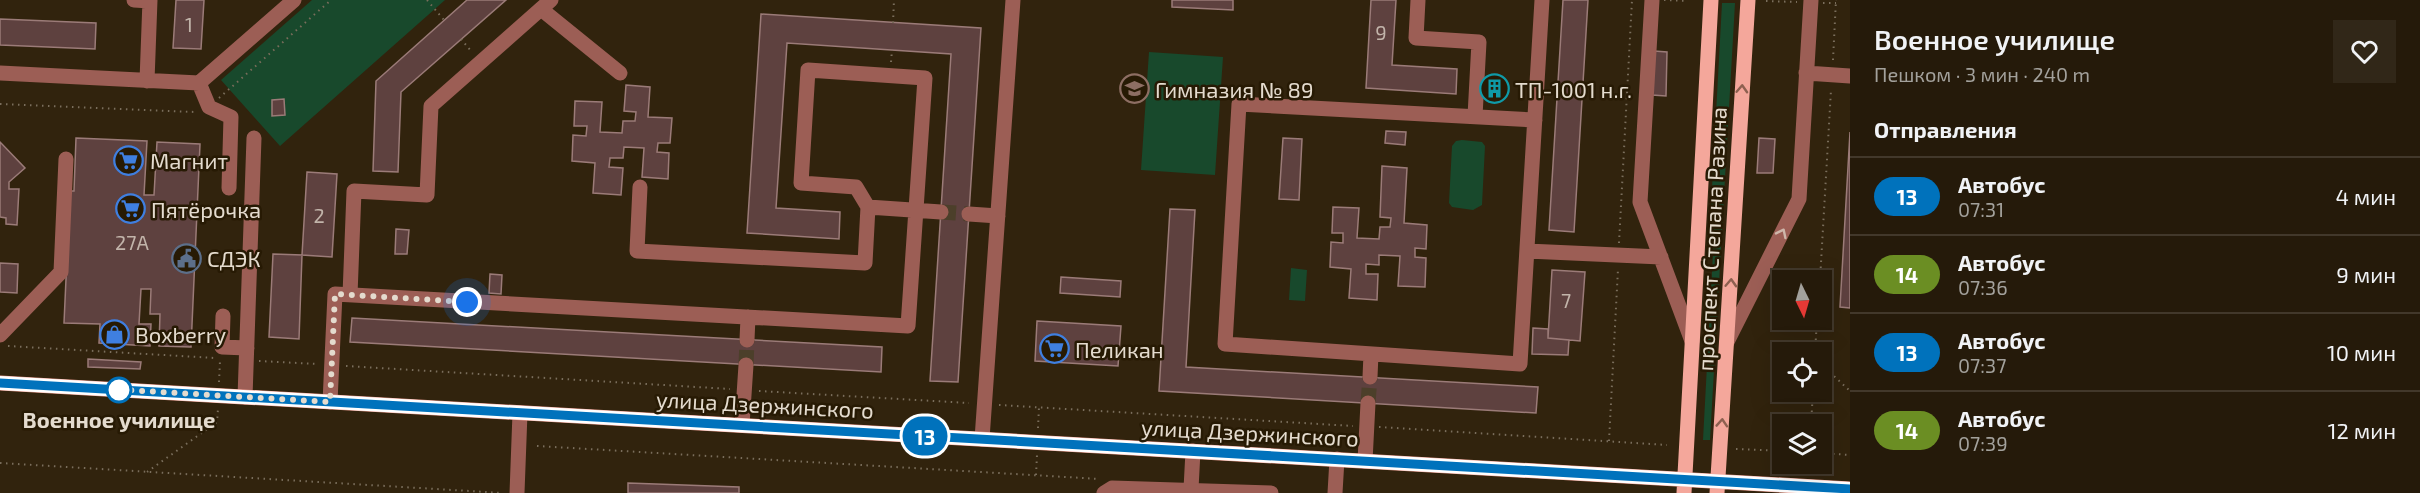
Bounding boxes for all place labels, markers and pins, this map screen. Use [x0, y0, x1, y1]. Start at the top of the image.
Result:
school or university icon: Гимназия № 89 [1118, 73, 1150, 105]
building icon: ТП-1001 н.г. [1478, 73, 1510, 105]
place label: Гимназия № 89 [1155, 76, 1314, 102]
place label: ТП-1001 н.г. [1515, 76, 1632, 102]
supermarket icon: Магнит [113, 144, 145, 176]
place label: Магнит [150, 147, 228, 173]
supermarket icon: Пятёрочка [114, 193, 146, 225]
place label: Пятёрочка [151, 196, 261, 222]
public building icon: СДЭК [170, 242, 202, 274]
place label: СДЭК [207, 245, 261, 271]
shop icon: Boxberry [98, 318, 130, 350]
place label: Boxberry [135, 321, 227, 347]
supermarket icon: Пеликан [1038, 333, 1070, 365]
place label: Пеликан [1075, 336, 1164, 362]
marker: Военное училище [106, 377, 132, 403]
place label: Военное училище [23, 406, 215, 432]

